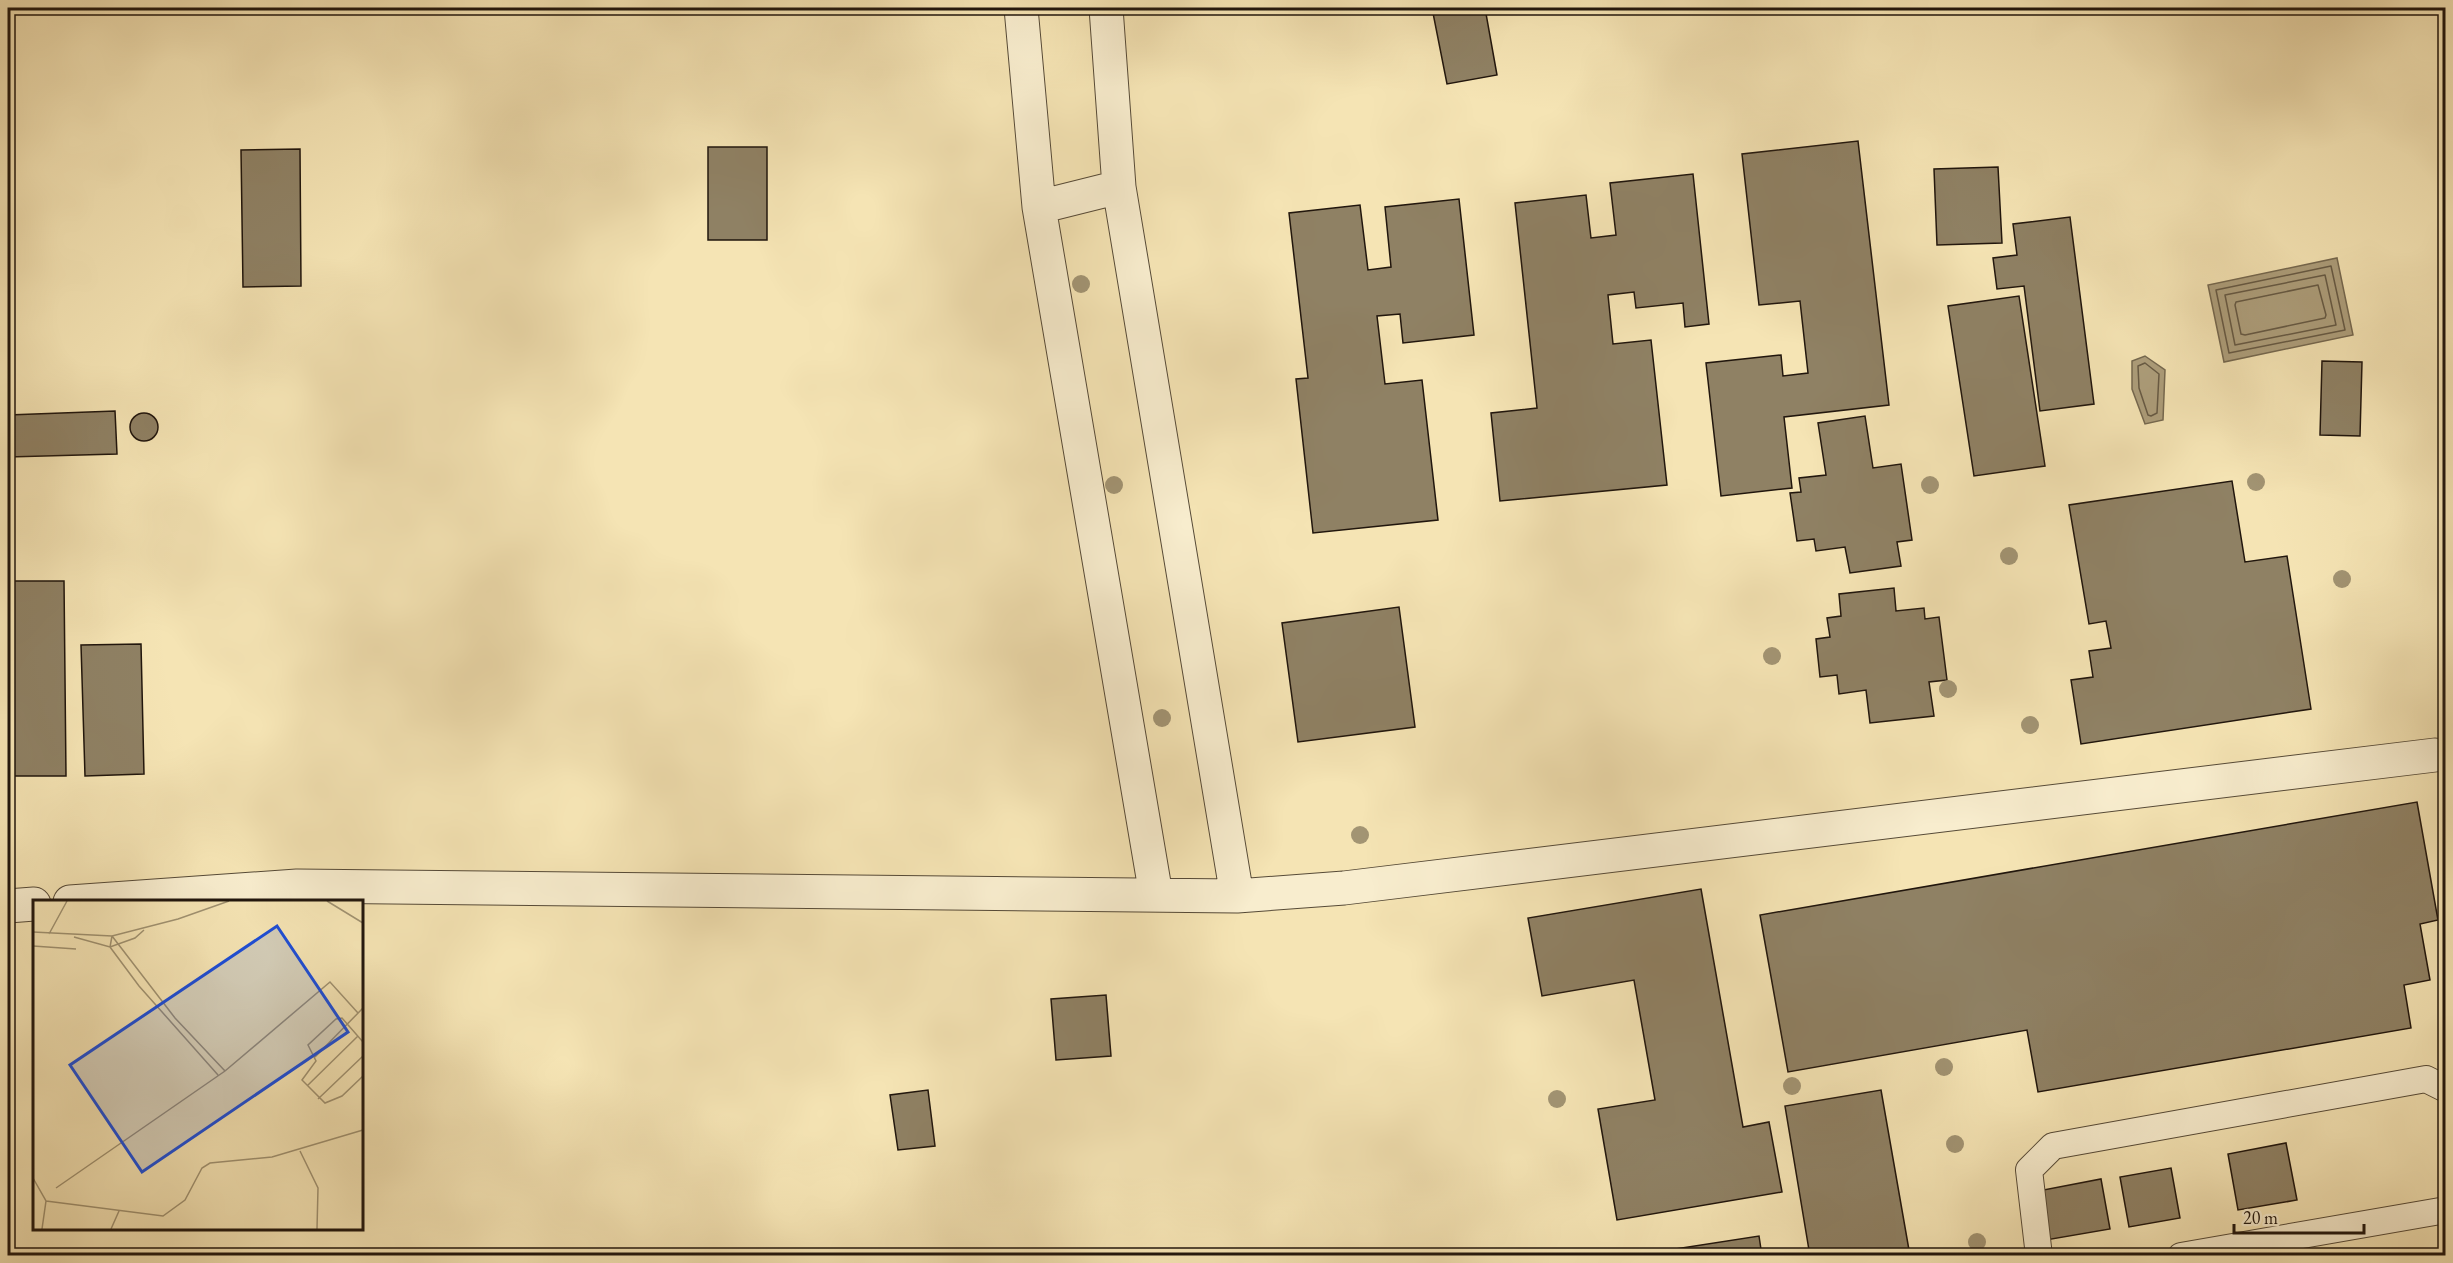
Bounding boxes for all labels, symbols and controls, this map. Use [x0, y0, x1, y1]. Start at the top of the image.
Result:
inset map [33, 900, 363, 1230]
scale bar [2234, 1197, 2364, 1235]
text: 20 m [2243, 1206, 2278, 1229]

